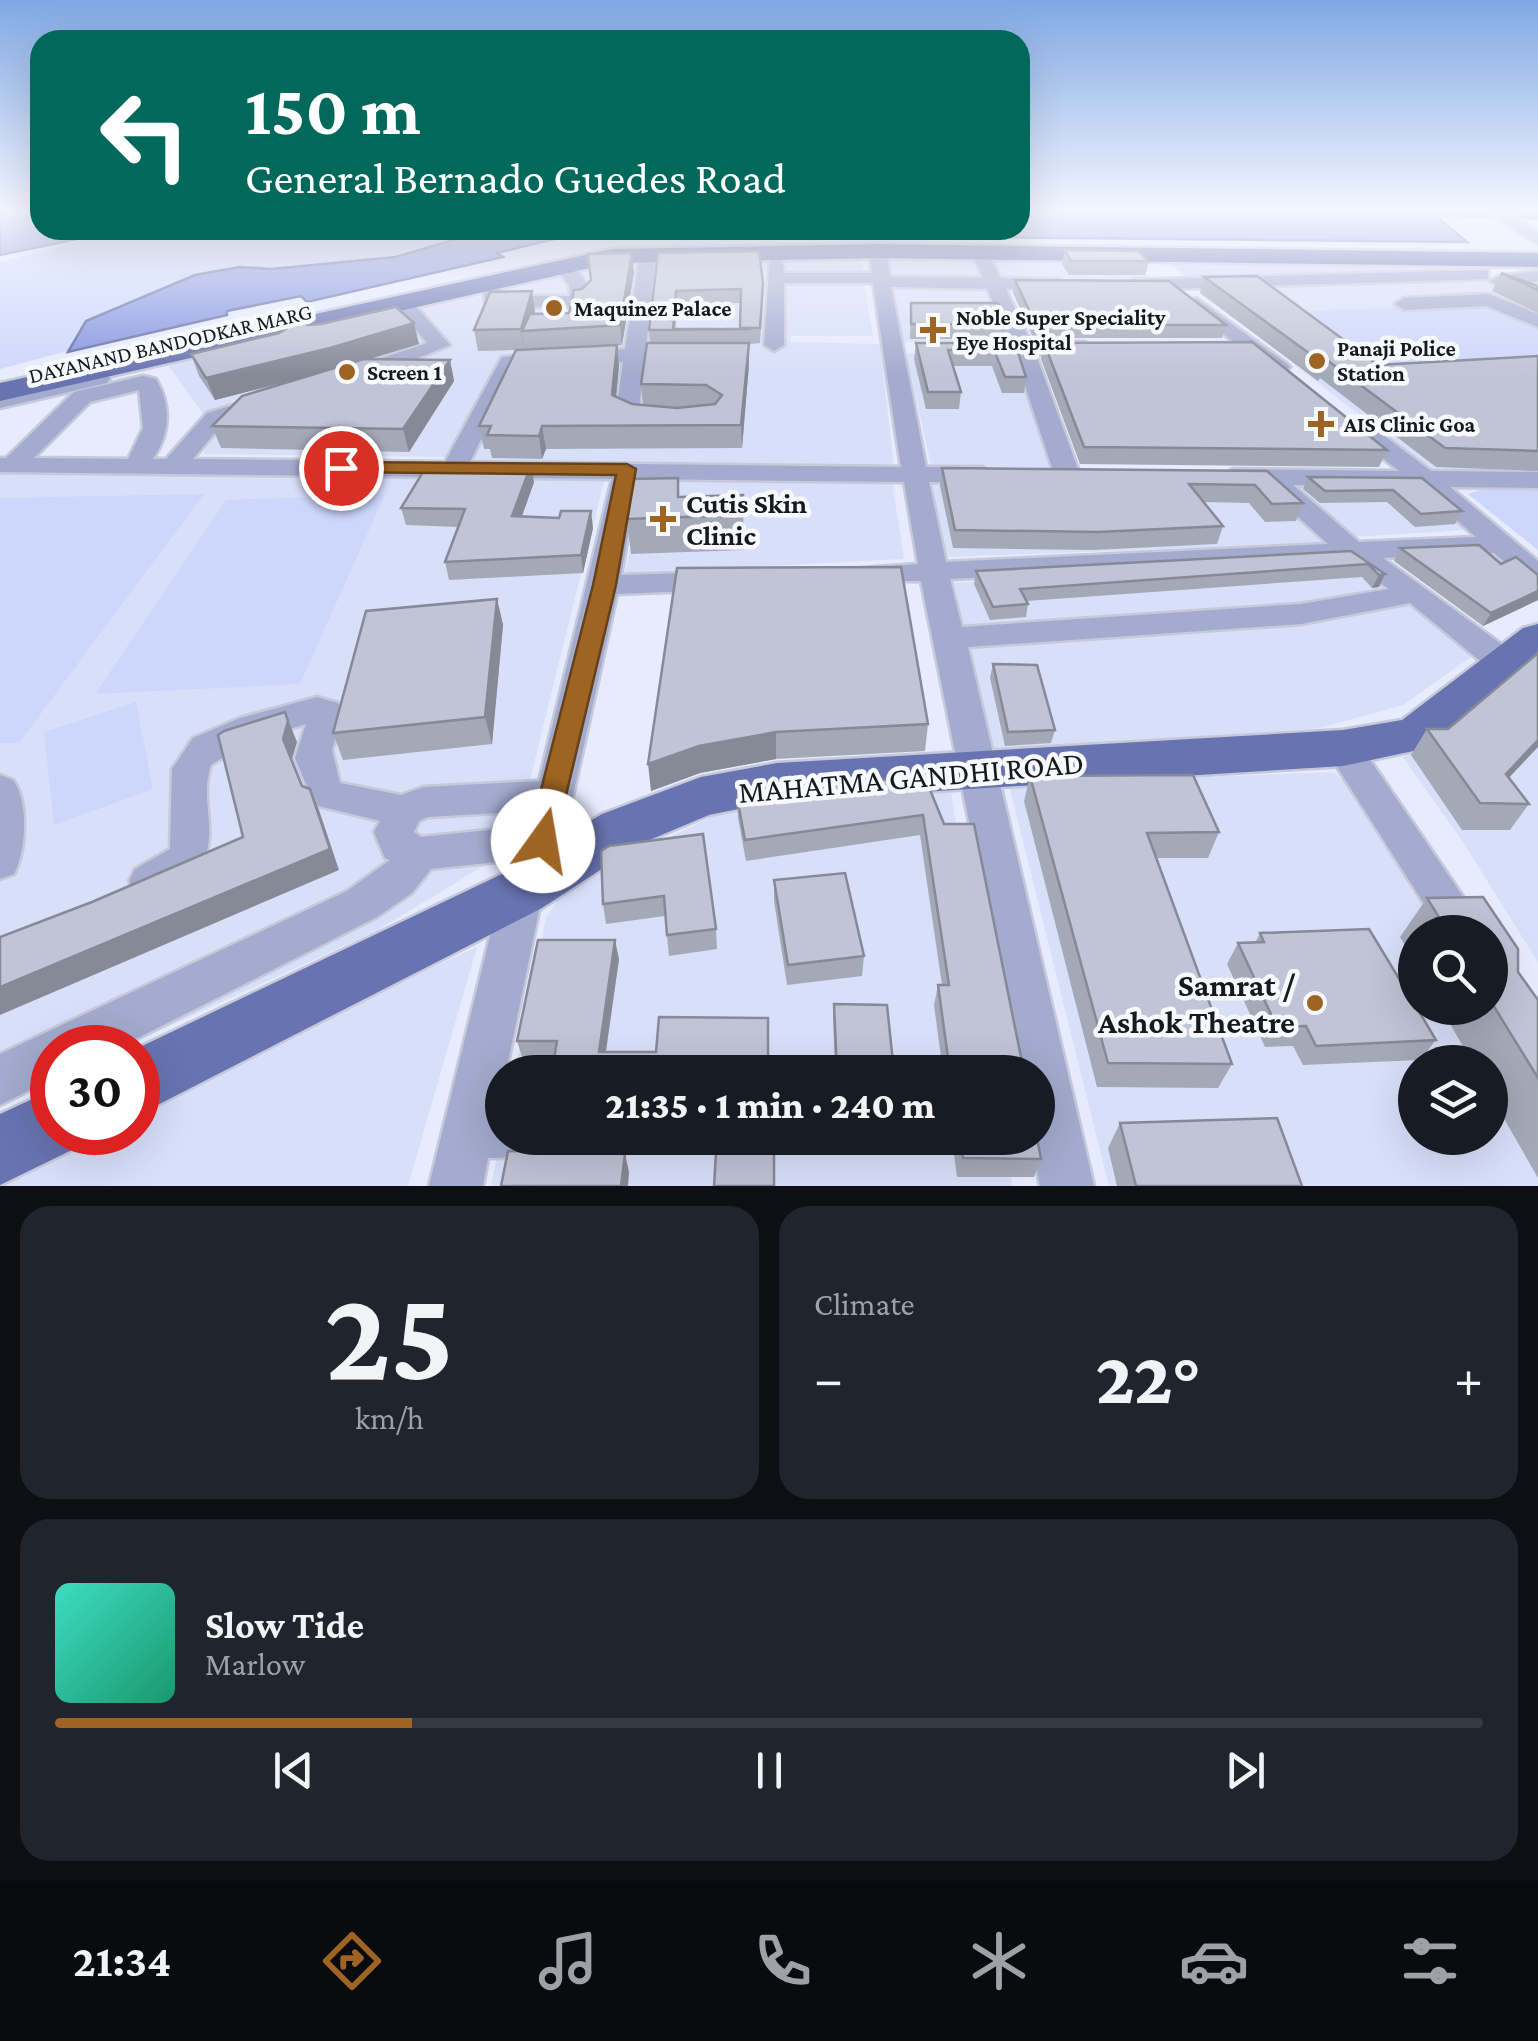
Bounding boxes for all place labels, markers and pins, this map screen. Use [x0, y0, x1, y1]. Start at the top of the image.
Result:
place label: Maquinez Palace [574, 296, 731, 321]
marker: Maquinez Palace [543, 297, 565, 319]
place label: Noble Super Speciality Eye Hospital [956, 305, 1166, 355]
marker: Noble Super Speciality Eye Hospital [920, 317, 946, 343]
place label: Panaji Police Station [1337, 336, 1456, 386]
marker: Panaji Police Station [1306, 350, 1328, 372]
place label: Screen 1 [367, 360, 442, 385]
marker: Screen 1 [336, 361, 358, 383]
marker: AIS Clinic Goa [1308, 411, 1334, 437]
place label: AIS Clinic Goa [1343, 412, 1476, 437]
pin [299, 426, 384, 511]
place label: Cutis Skin Clinic [686, 488, 807, 551]
marker: Cutis Skin Clinic [650, 506, 676, 532]
place label: Samrat / Ashok Theatre [1097, 967, 1296, 1040]
marker: Samrat / Ashok Theatre [1304, 992, 1326, 1014]

